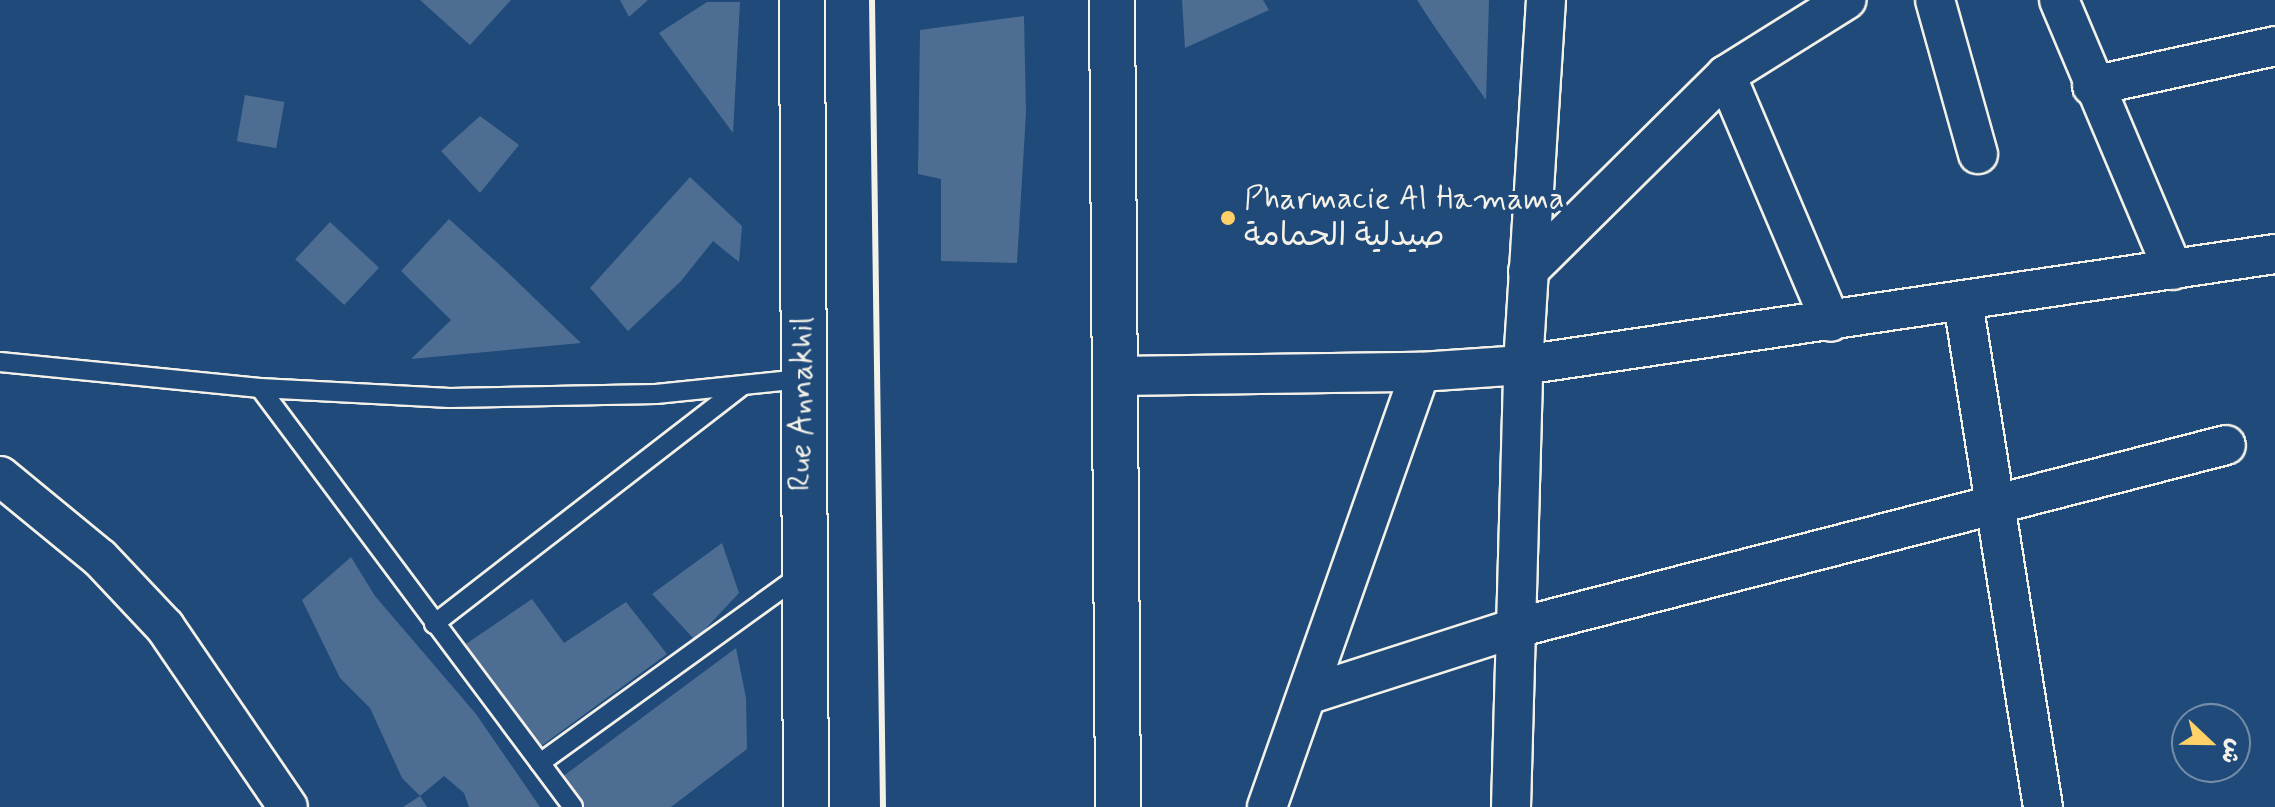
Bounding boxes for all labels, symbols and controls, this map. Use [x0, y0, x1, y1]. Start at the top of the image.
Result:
place label: Pharmacie Al Hamama صيدلية الحمامة [1244, 181, 1574, 256]
marker: Pharmacie Al Hamama صيدلية الحمامة [1219, 209, 1237, 227]
street label: Rue Annakhil [781, 317, 823, 491]
north arrow [2171, 703, 2251, 783]
text: ش [2214, 735, 2249, 768]

